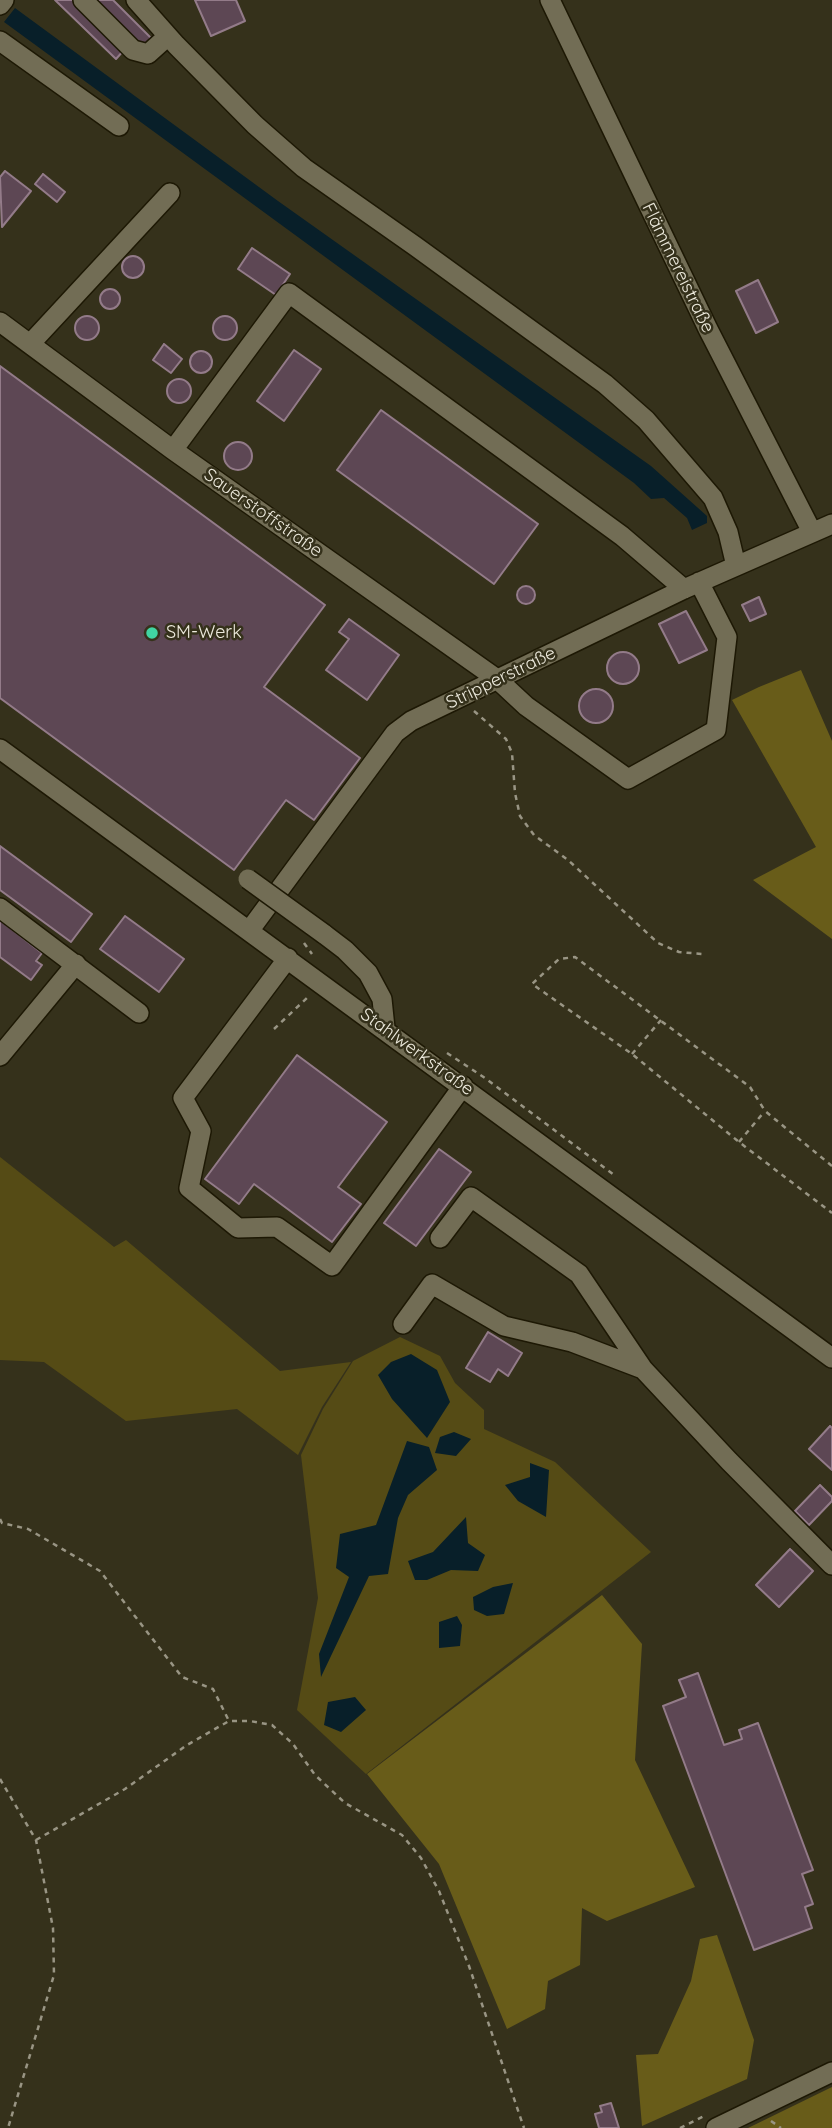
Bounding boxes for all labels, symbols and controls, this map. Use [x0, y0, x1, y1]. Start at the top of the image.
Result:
street label: Flämmereistraße [637, 199, 719, 337]
street label: Sauerstoffstraße [200, 464, 326, 562]
place label: SM-Werk [166, 622, 242, 644]
marker: SM-Werk [144, 625, 160, 641]
street label: Stripperstraße [443, 642, 559, 714]
street label: Stahlwerkstraße [356, 1004, 478, 1100]

